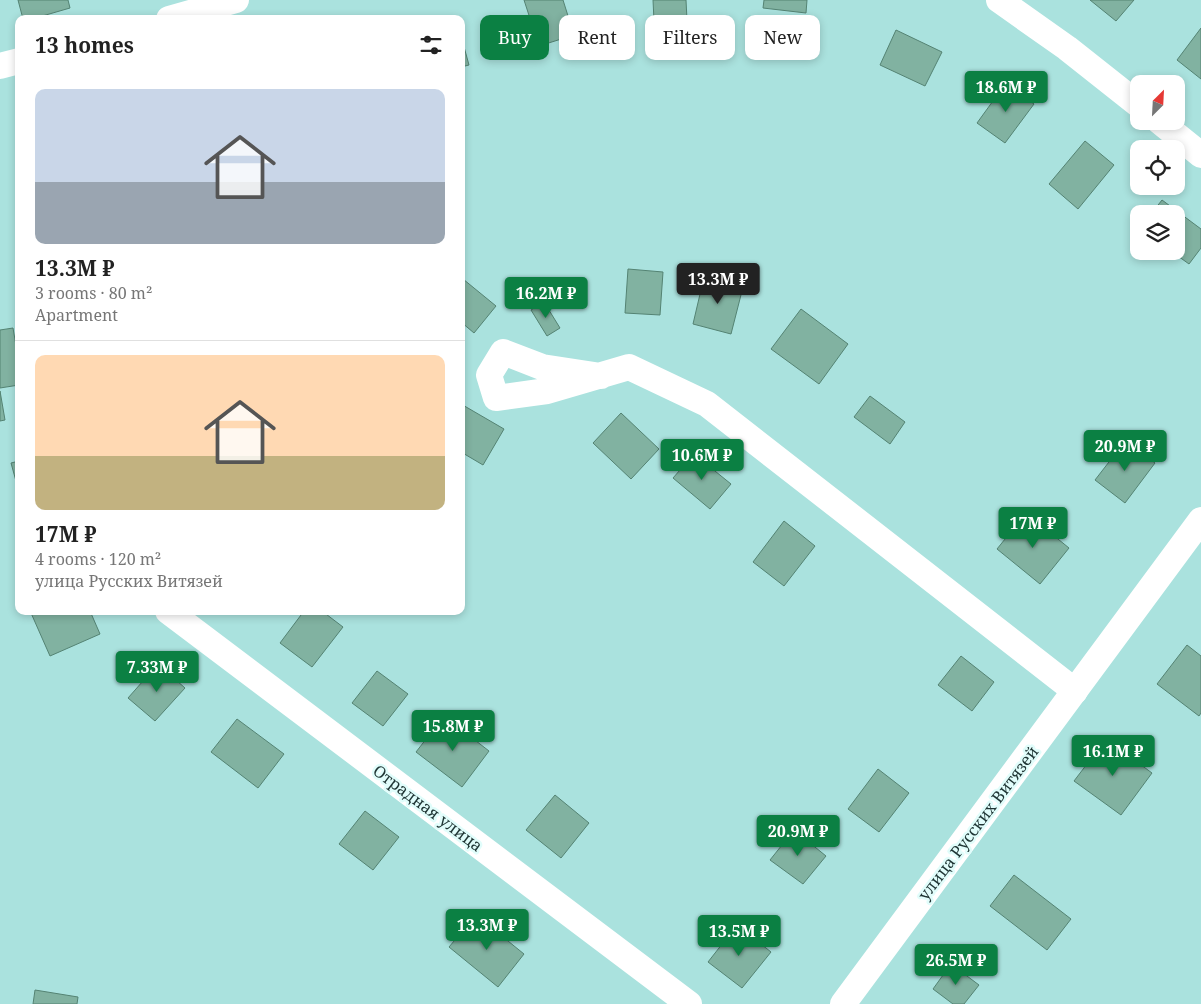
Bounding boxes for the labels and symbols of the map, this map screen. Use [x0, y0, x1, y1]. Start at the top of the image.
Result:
pin: 18.6M ₽ [960, 70, 1052, 113]
north arrow [1130, 75, 1185, 130]
pin: 13.3M ₽ [672, 262, 764, 305]
pin: 16.2M ₽ [500, 276, 592, 319]
pin: 20.9M ₽ [1079, 430, 1171, 472]
pin: 10.6M ₽ [656, 438, 748, 481]
pin: 17M ₽ [998, 506, 1068, 549]
pin: 7.33M ₽ [111, 650, 203, 693]
pin: 15.8M ₽ [407, 710, 499, 752]
pin: 16.1M ₽ [1067, 734, 1159, 777]
street label: улица Русских Витязей [913, 741, 1043, 905]
street label: Отрадная улица [369, 759, 487, 857]
pin: 20.9M ₽ [752, 814, 844, 857]
pin: 13.3M ₽ [441, 908, 533, 951]
pin: 13.5M ₽ [693, 914, 785, 957]
pin: 26.5M ₽ [910, 944, 1002, 986]

